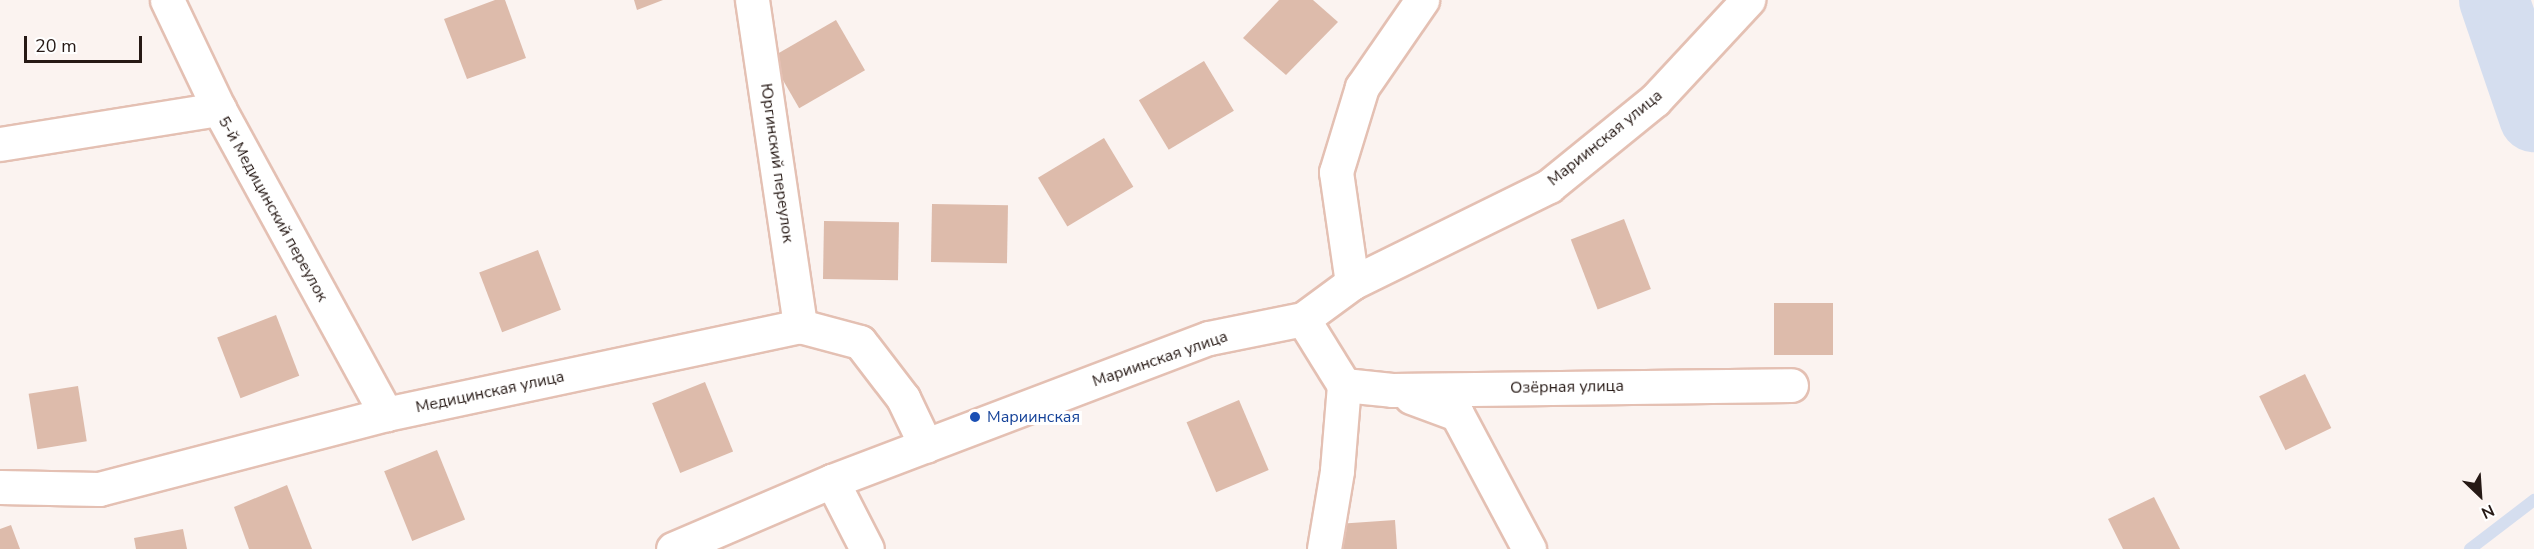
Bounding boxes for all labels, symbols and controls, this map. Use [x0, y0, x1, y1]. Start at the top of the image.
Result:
scale bar [27, 24, 146, 62]
text: 20 m [35, 34, 77, 58]
street label: Юргинский переулок [756, 82, 798, 244]
street label: Мариинская улица [1544, 86, 1666, 190]
street label: 5-й Медицинский переулок [214, 113, 332, 305]
street label: Мариинская улица [1090, 327, 1230, 391]
street label: Медицинская улица [414, 367, 566, 417]
street label: Озёрная улица [1510, 376, 1624, 398]
place label: Мариинская [987, 407, 1080, 427]
marker: Мариинская [968, 410, 982, 424]
north arrow [2450, 465, 2510, 525]
text: N [2478, 499, 2498, 524]

